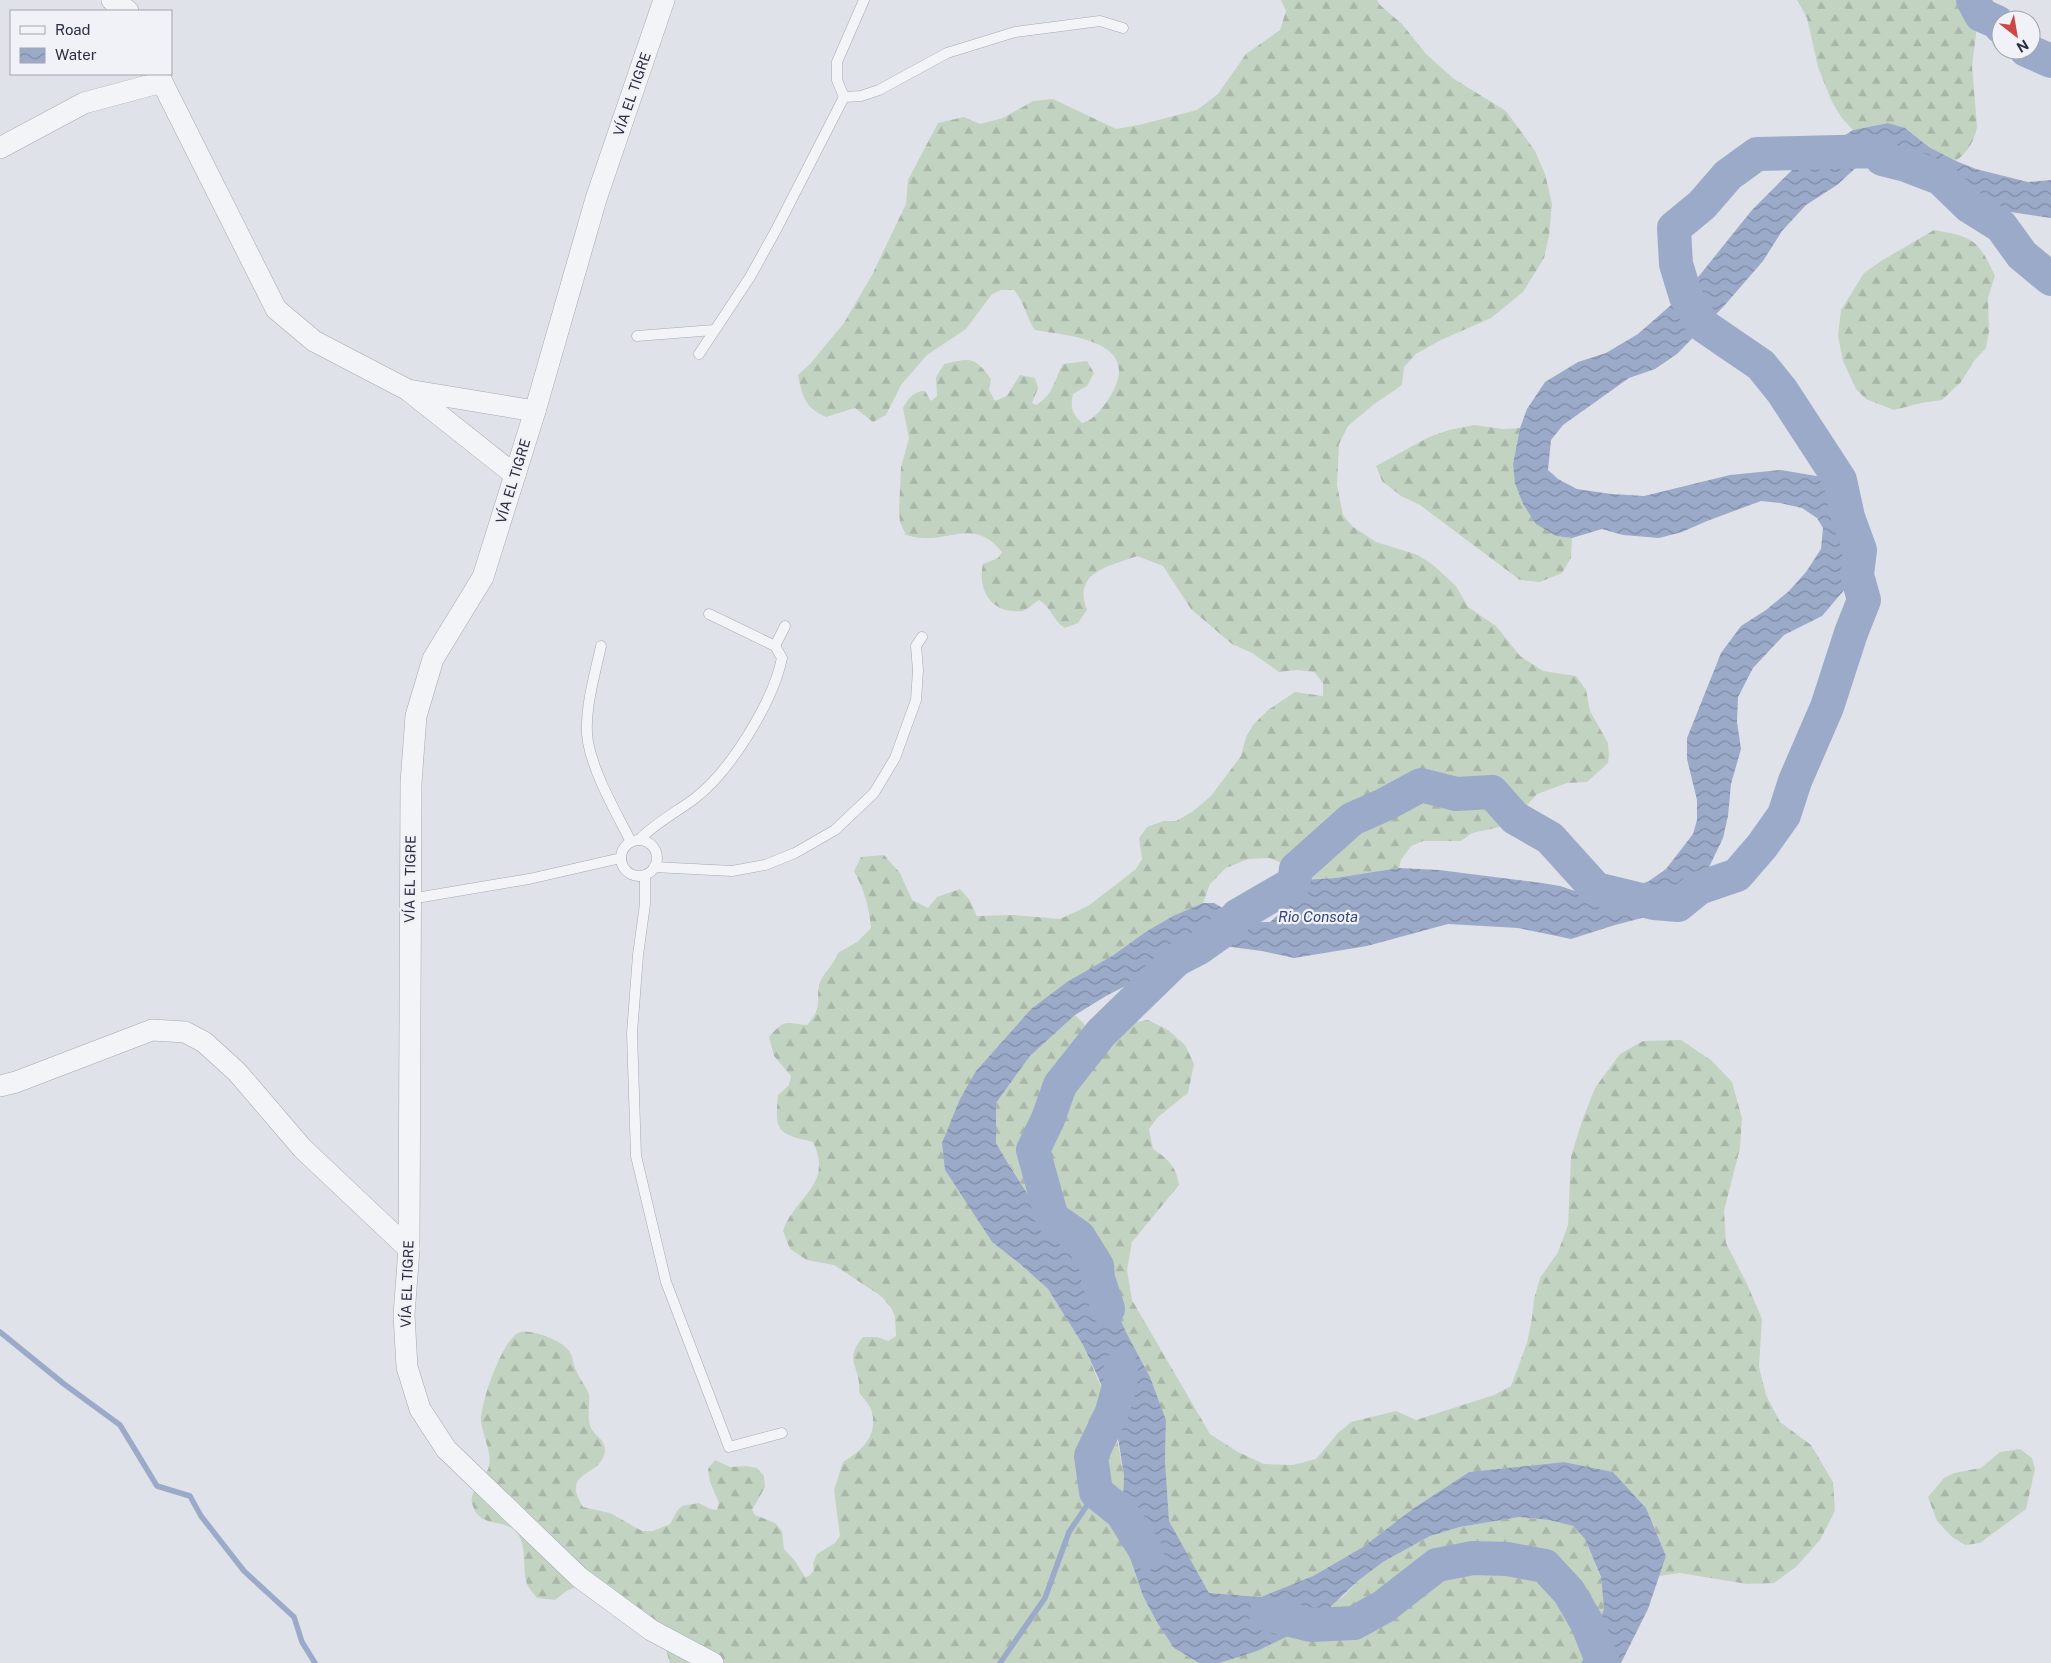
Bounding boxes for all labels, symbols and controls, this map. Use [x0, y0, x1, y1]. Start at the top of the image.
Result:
legend [10, 10, 172, 75]
north arrow [1991, 10, 2041, 60]
text: Road [55, 21, 91, 38]
text: N [2014, 36, 2032, 56]
text: Water [55, 46, 97, 63]
street label: VÍA EL TIGRE [609, 50, 654, 138]
street label: VÍA EL TIGRE [492, 436, 533, 525]
street label: VÍA EL TIGRE [400, 835, 419, 923]
water label: Rio Consota [1278, 908, 1358, 925]
street label: VÍA EL TIGRE [396, 1240, 417, 1328]

